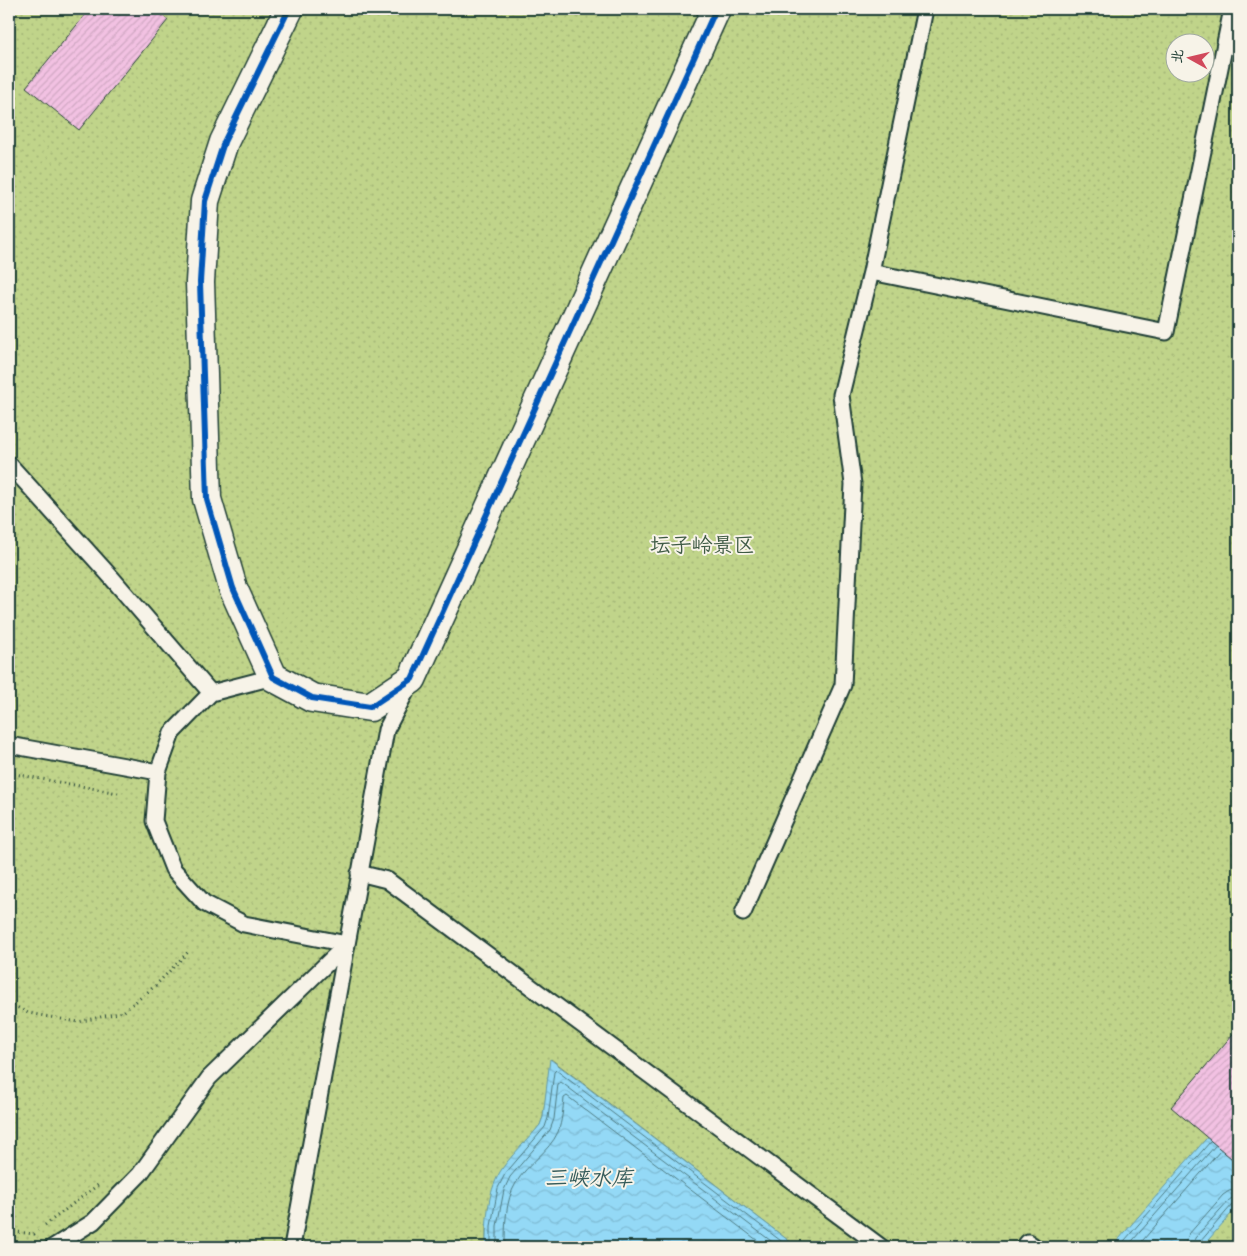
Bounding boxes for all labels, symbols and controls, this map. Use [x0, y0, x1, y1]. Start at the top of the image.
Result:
north arrow [1164, 32, 1214, 82]
text: 北 [1168, 48, 1187, 64]
park label: 坛子岭景区 [650, 532, 755, 558]
water label: 三峡水库 [545, 1164, 635, 1192]

